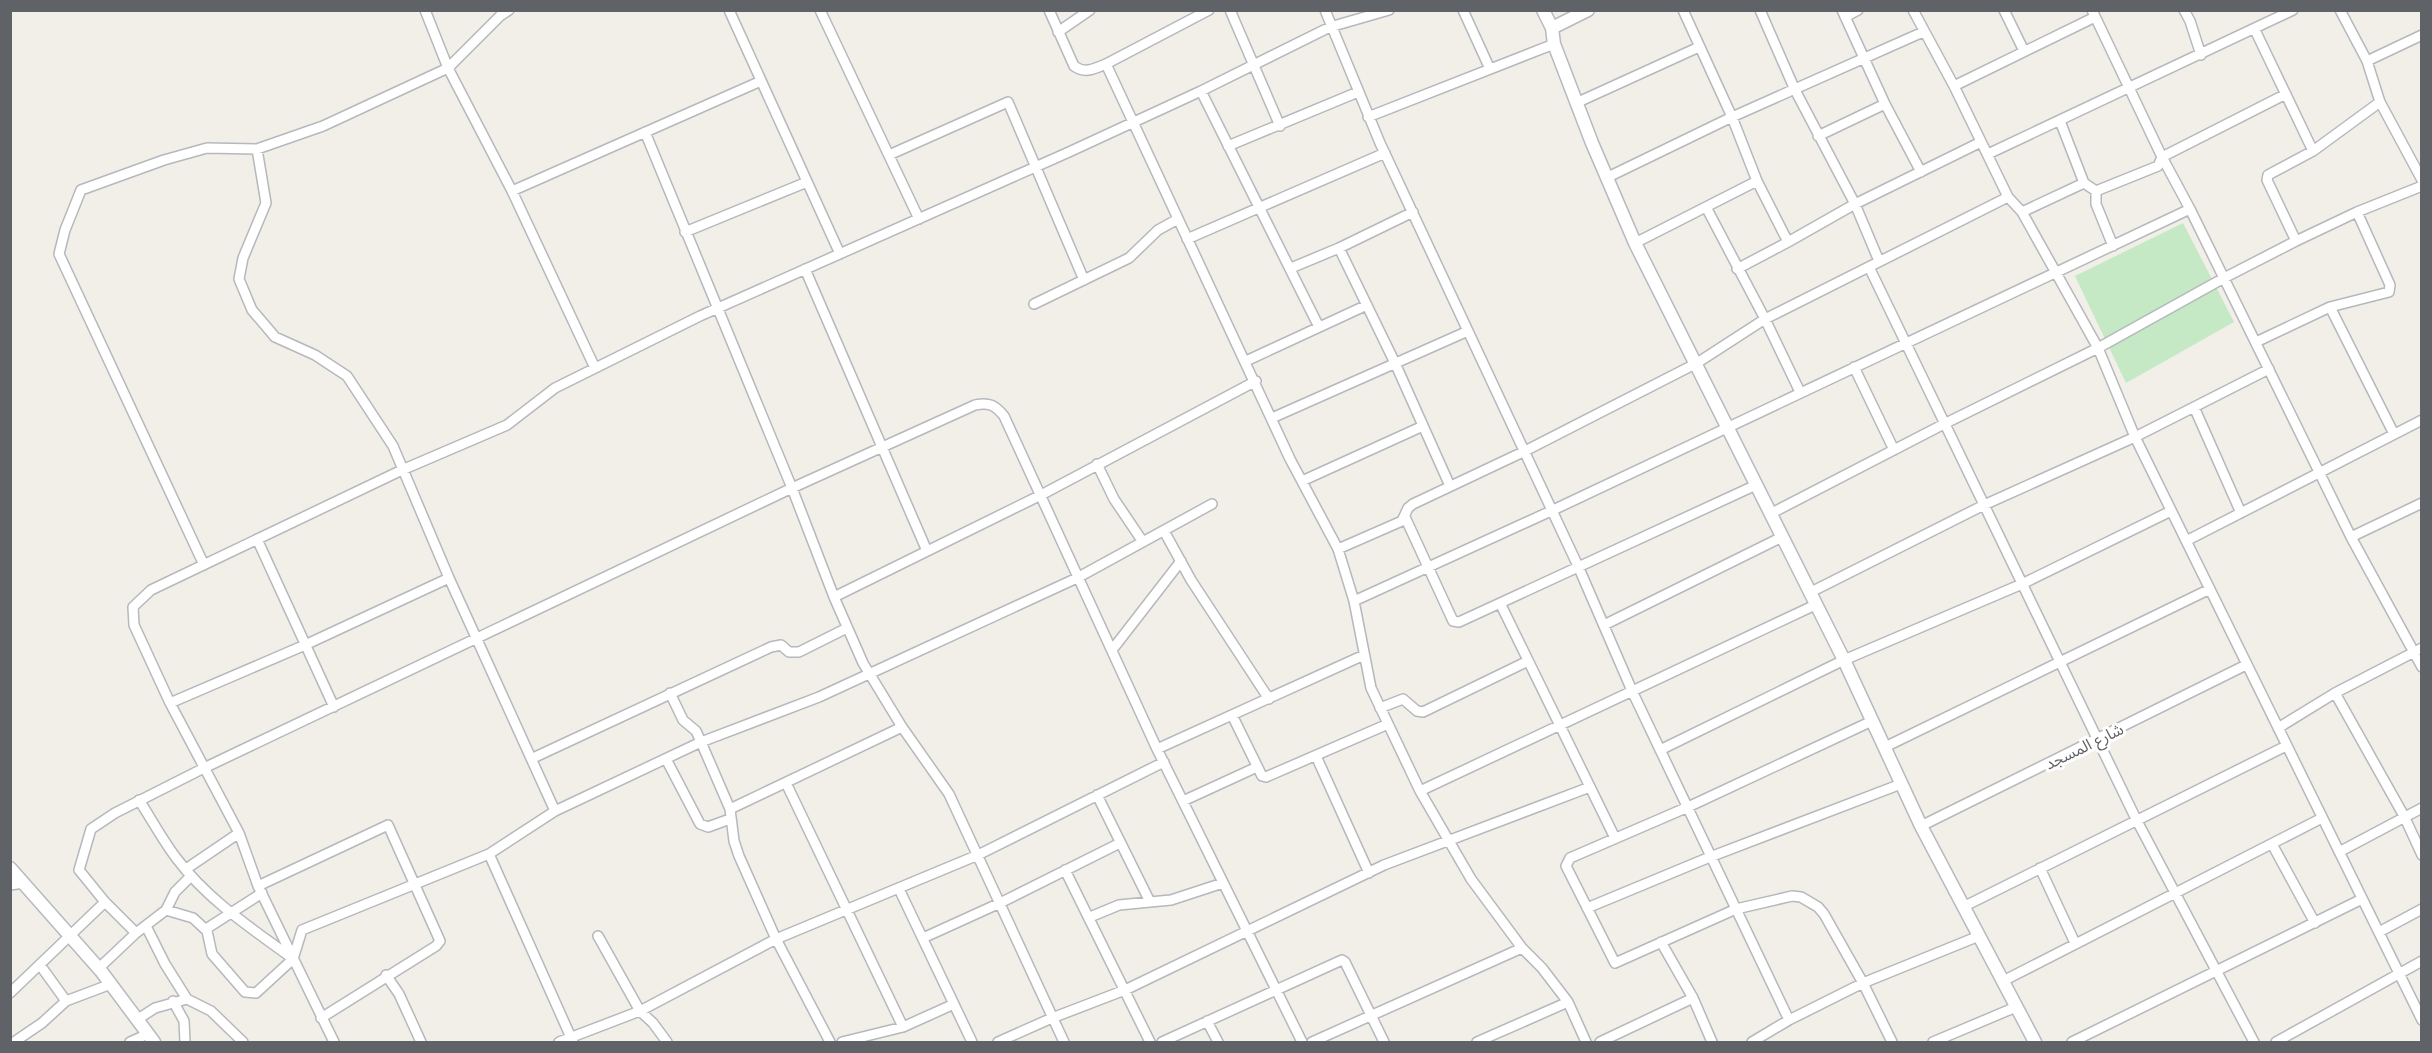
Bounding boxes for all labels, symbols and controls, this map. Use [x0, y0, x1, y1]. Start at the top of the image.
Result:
street label: شارع المسجد [2041, 718, 2128, 776]

